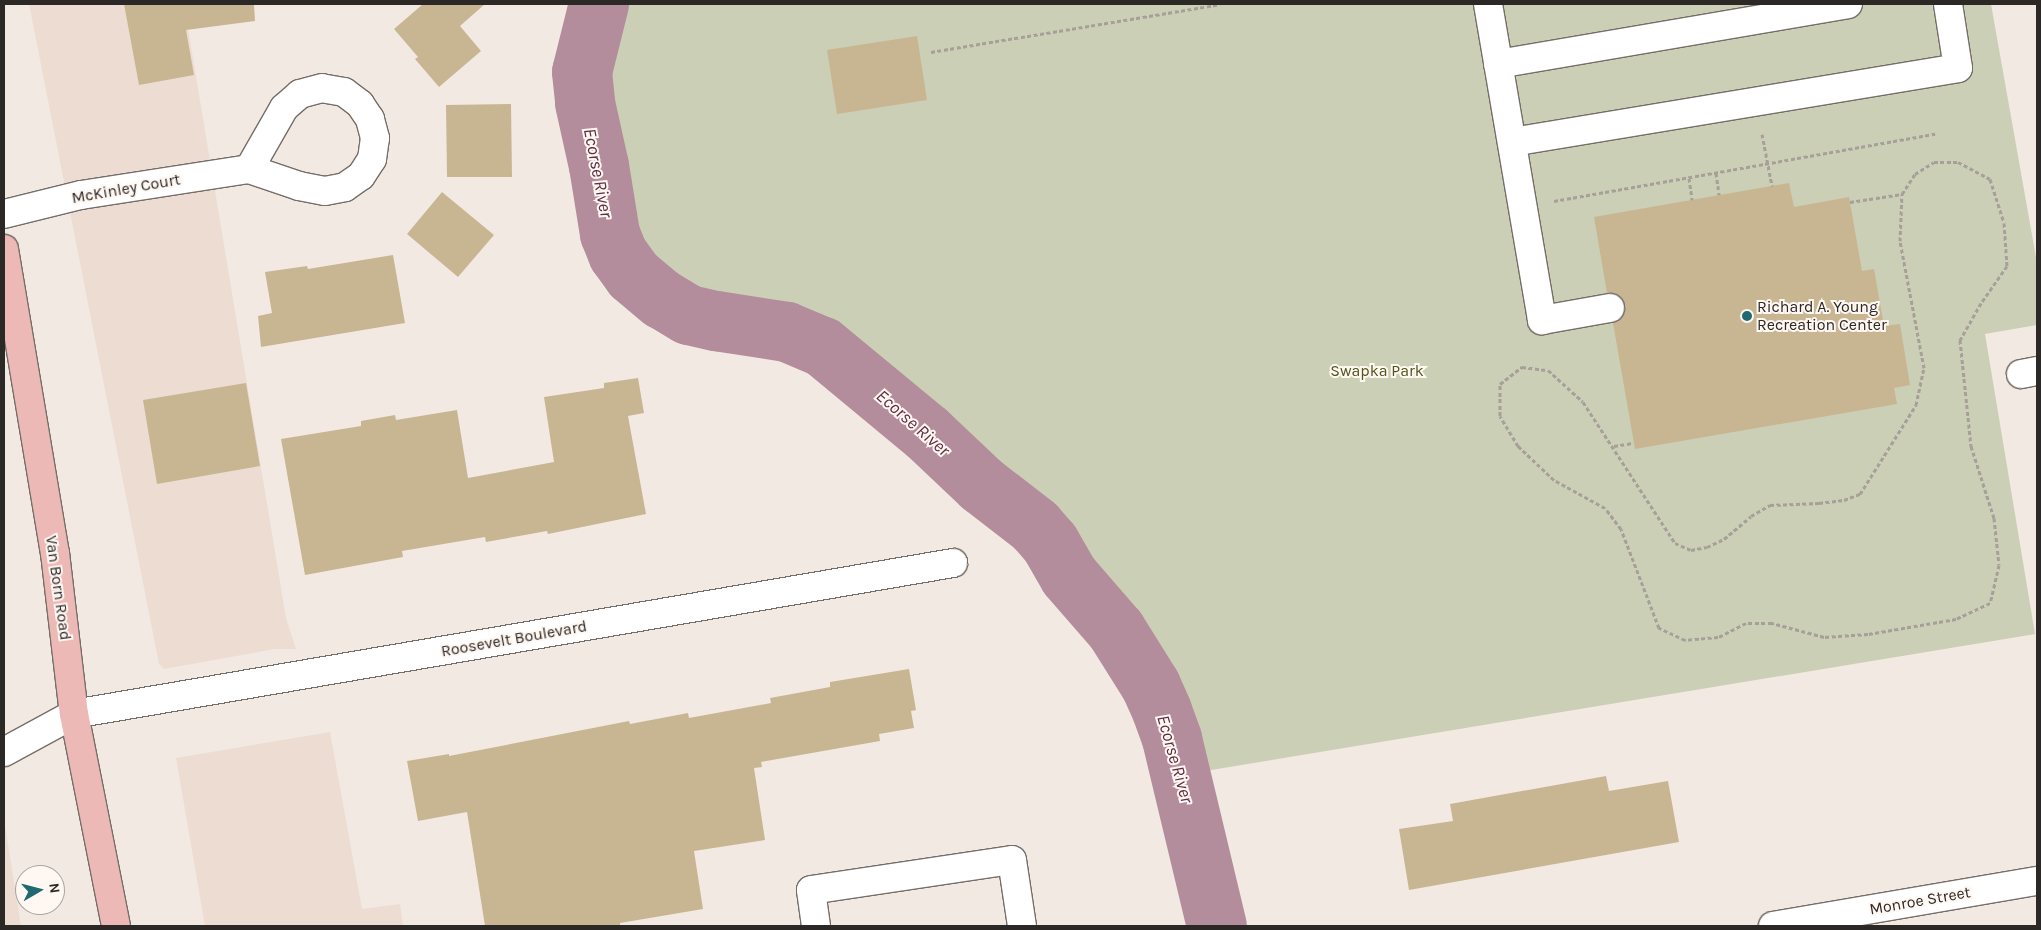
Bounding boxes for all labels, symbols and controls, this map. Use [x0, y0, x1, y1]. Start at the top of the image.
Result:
water label: Ecorse River [579, 126, 617, 220]
street label: McKinley Court [70, 170, 182, 208]
place label: Richard A. Young Recreation Center [1757, 297, 1887, 335]
marker: Richard A. Young Recreation Center [1741, 310, 1753, 322]
park label: Swapka Park [1330, 361, 1424, 381]
water label: Ecorse River [872, 385, 954, 461]
street label: Van Born Road [41, 534, 75, 642]
street label: Roosevelt Boulevard [440, 617, 588, 661]
water label: Ecorse River [1152, 712, 1198, 806]
north arrow [15, 865, 65, 915]
text: N [45, 882, 63, 894]
street label: Monroe Street [1868, 883, 1972, 919]

